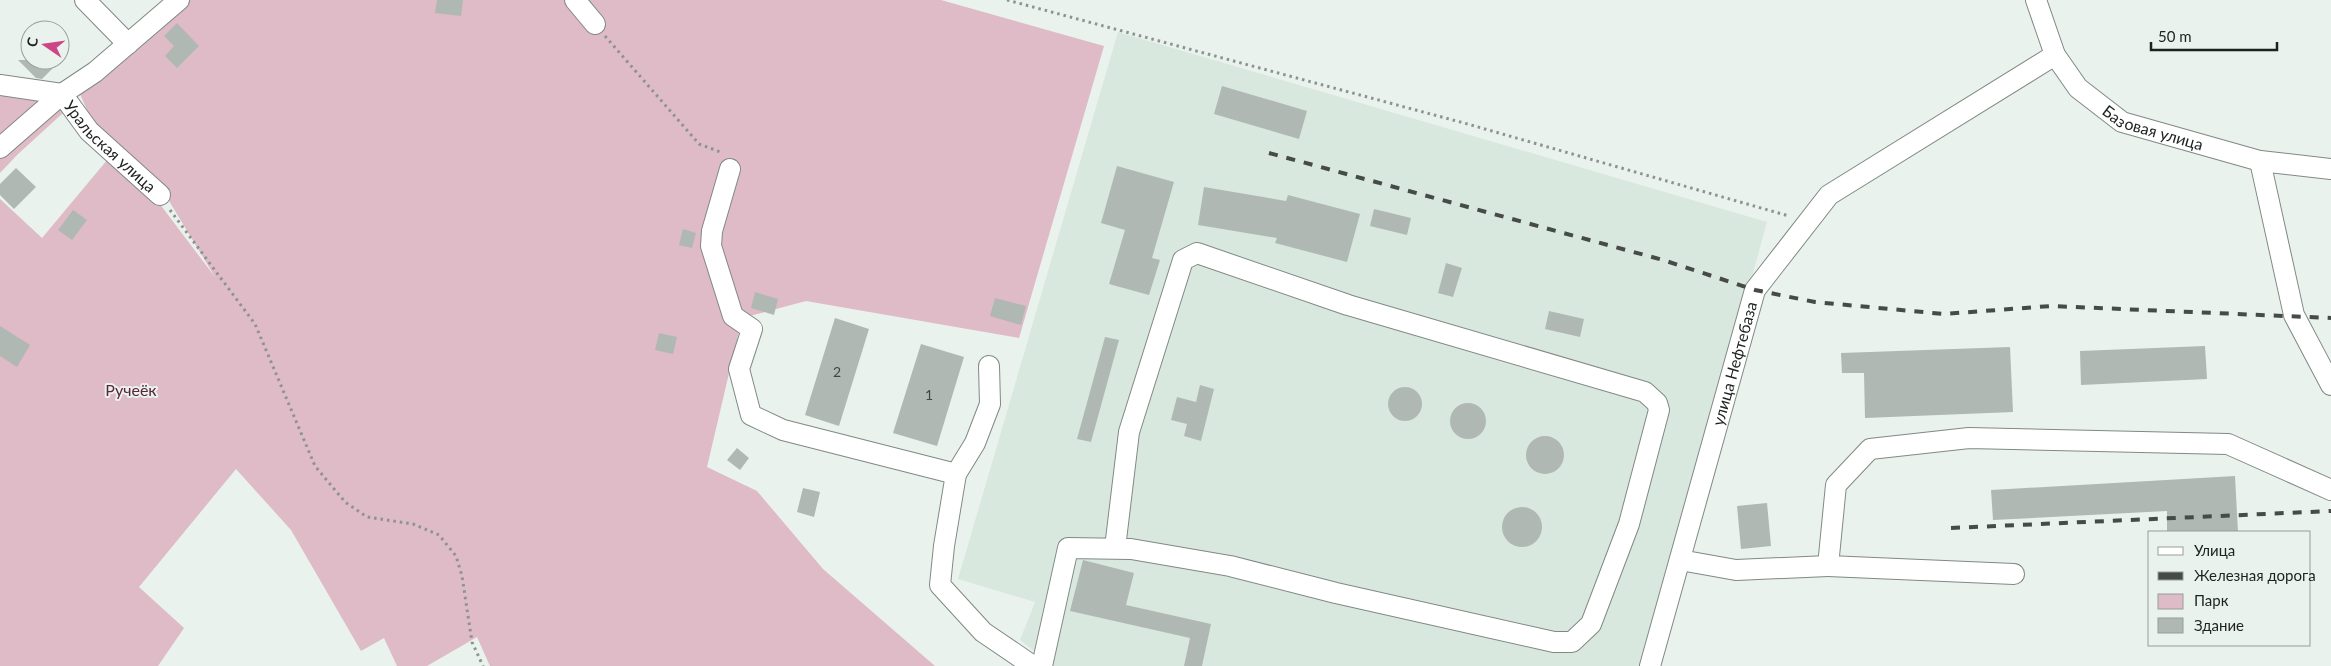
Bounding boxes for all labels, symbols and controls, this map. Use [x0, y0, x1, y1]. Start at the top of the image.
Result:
north arrow [20, 20, 70, 70]
scale bar [2151, 20, 2277, 52]
text: 50 m [2158, 27, 2192, 45]
text: С [23, 35, 41, 48]
street label: Уральская улица [61, 96, 160, 196]
street label: Базовая улица [2099, 101, 2205, 153]
street label: улица Нефтебаза [1708, 299, 1760, 428]
house number: 2 [833, 363, 841, 380]
park label: Ручеёк [105, 380, 157, 399]
house number: 1 [925, 386, 933, 403]
legend [2148, 531, 2311, 646]
text: Улица [2194, 541, 2235, 559]
text: Железная дорога [2194, 566, 2316, 584]
text: Парк [2194, 591, 2229, 609]
text: Здание [2194, 616, 2244, 634]

